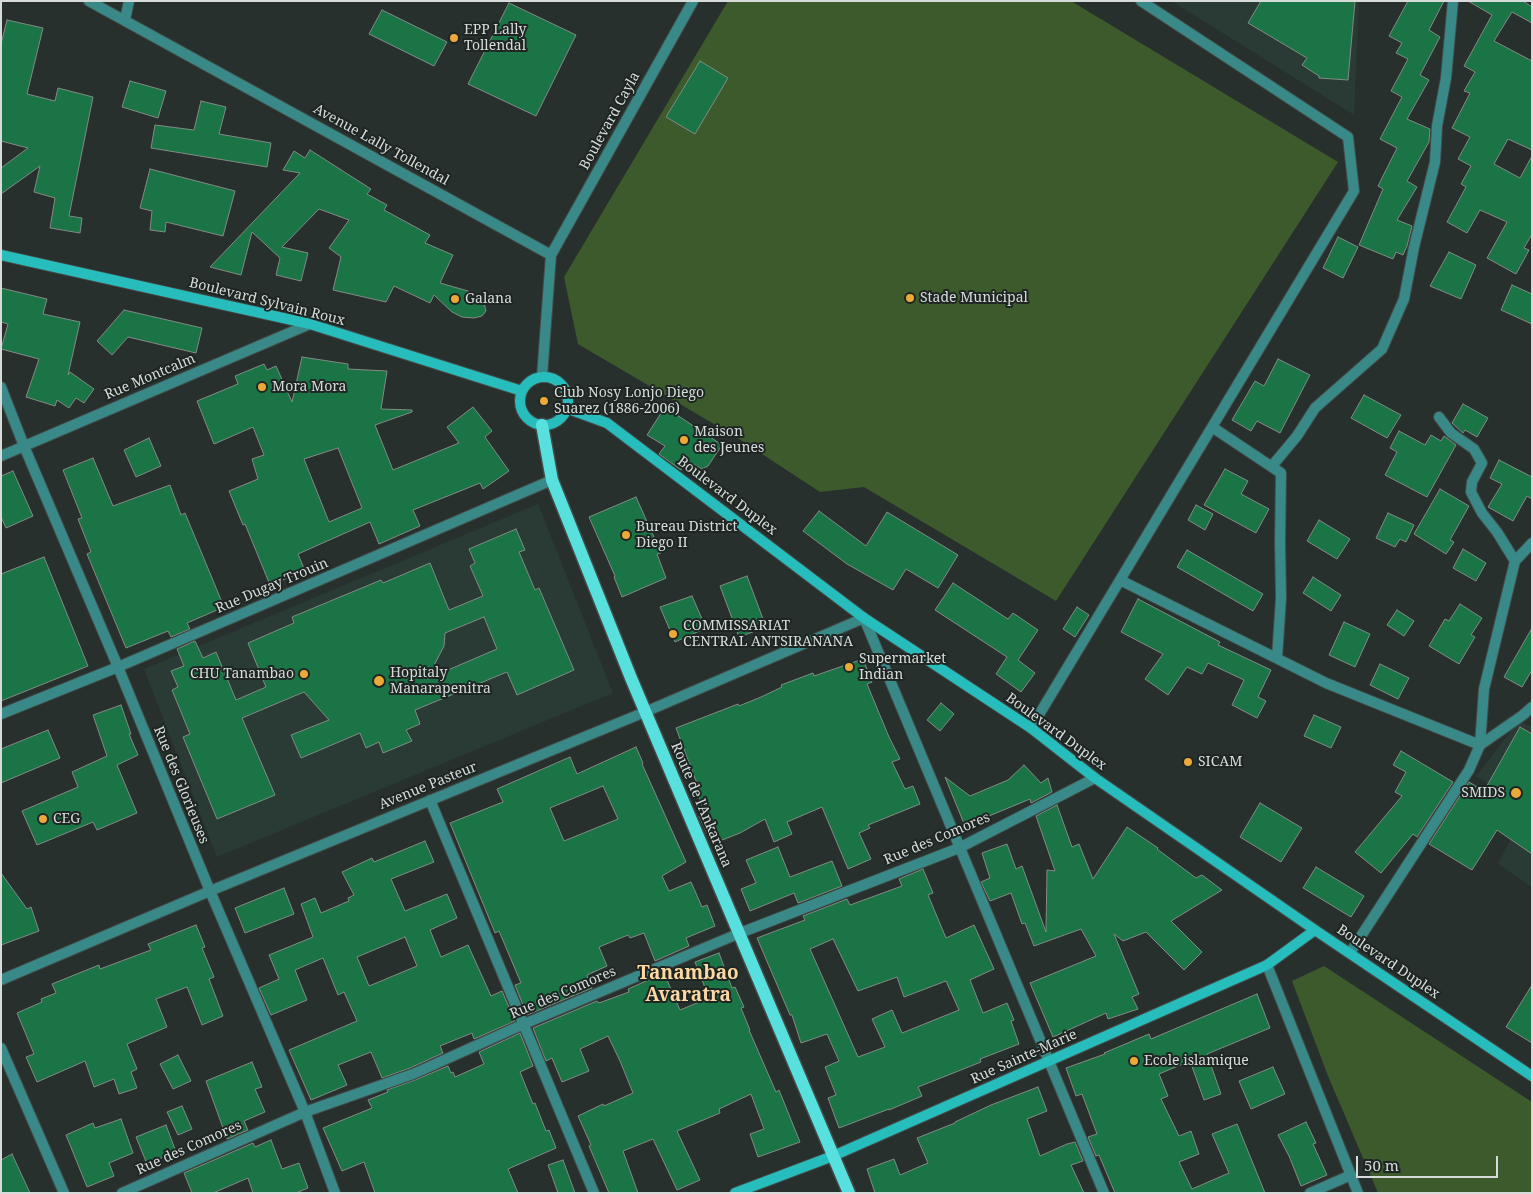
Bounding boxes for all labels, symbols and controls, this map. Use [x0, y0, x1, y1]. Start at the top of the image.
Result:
place label: EPP Lally Tollendal [464, 22, 526, 54]
marker: EPP Lally Tollendal [448, 32, 460, 44]
street label: Boulevard Cayla [576, 69, 644, 173]
street label: Avenue Lally Tollendal [310, 101, 452, 189]
street label: Boulevard Sylvain Roux [187, 275, 347, 329]
place label: Stade Municipal [920, 290, 1028, 306]
place label: Galana [465, 291, 512, 307]
marker: Stade Municipal [904, 292, 916, 304]
marker: Galana [449, 293, 461, 305]
street label: Rue Montcalm [102, 350, 198, 404]
place label: Mora Mora [272, 379, 346, 395]
marker: Mora Mora [256, 381, 268, 393]
place label: Club Nosy Lonjo Diego Suarez (1886-2006) [554, 385, 704, 418]
marker: Club Nosy Lonjo Diego Suarez (1886-2006) [538, 395, 550, 407]
place label: Maison des Jeunes [694, 424, 764, 457]
marker: Maison des Jeunes [678, 434, 690, 446]
street label: Boulevard Duplex [674, 453, 780, 539]
place label: Bureau District Diego II [636, 519, 737, 552]
marker: Bureau District Diego II [620, 529, 632, 541]
street label: Rue Dugay Trouin [213, 555, 331, 617]
place label: COMMISSARIAT CENTRAL ANTSIRANANA [683, 618, 853, 650]
marker: COMMISSARIAT CENTRAL ANTSIRANANA [667, 628, 679, 640]
place label: Supermarket Indian [859, 651, 946, 684]
marker: Supermarket Indian [843, 661, 855, 673]
place label: Hopitaly Manarapenitra [390, 665, 491, 698]
place label: CHU Tanambao [190, 666, 294, 682]
marker: CHU Tanambao [298, 668, 310, 680]
marker: Hopitaly Manarapenitra [372, 674, 386, 688]
street label: Boulevard Duplex [1002, 690, 1110, 774]
street label: Rue des Glorieuses [150, 724, 212, 846]
street label: Route de l'Ankarana [667, 740, 735, 870]
place label: SICAM [1198, 754, 1242, 770]
marker: SICAM [1182, 756, 1194, 768]
street label: Avenue Pasteur [377, 759, 479, 813]
place label: SMIDS [1461, 785, 1505, 801]
marker: SMIDS [1509, 786, 1523, 800]
street label: Rue des Comores [881, 809, 993, 869]
place label: CEG [53, 811, 80, 827]
marker: CEG [37, 813, 49, 825]
street label: Boulevard Duplex [1333, 921, 1443, 1003]
street label: Rue des Comores [507, 963, 619, 1023]
district label: Tanambao Avaratra [637, 963, 739, 1007]
street label: Rue Sainte-Marie [968, 1026, 1080, 1088]
place label: Ecole islamique [1144, 1053, 1249, 1069]
marker: Ecole islamique [1128, 1055, 1140, 1067]
street label: Rue des Comores [134, 1117, 244, 1179]
scale bar [1358, 1146, 1500, 1178]
text: 50 m [1364, 1155, 1399, 1175]

